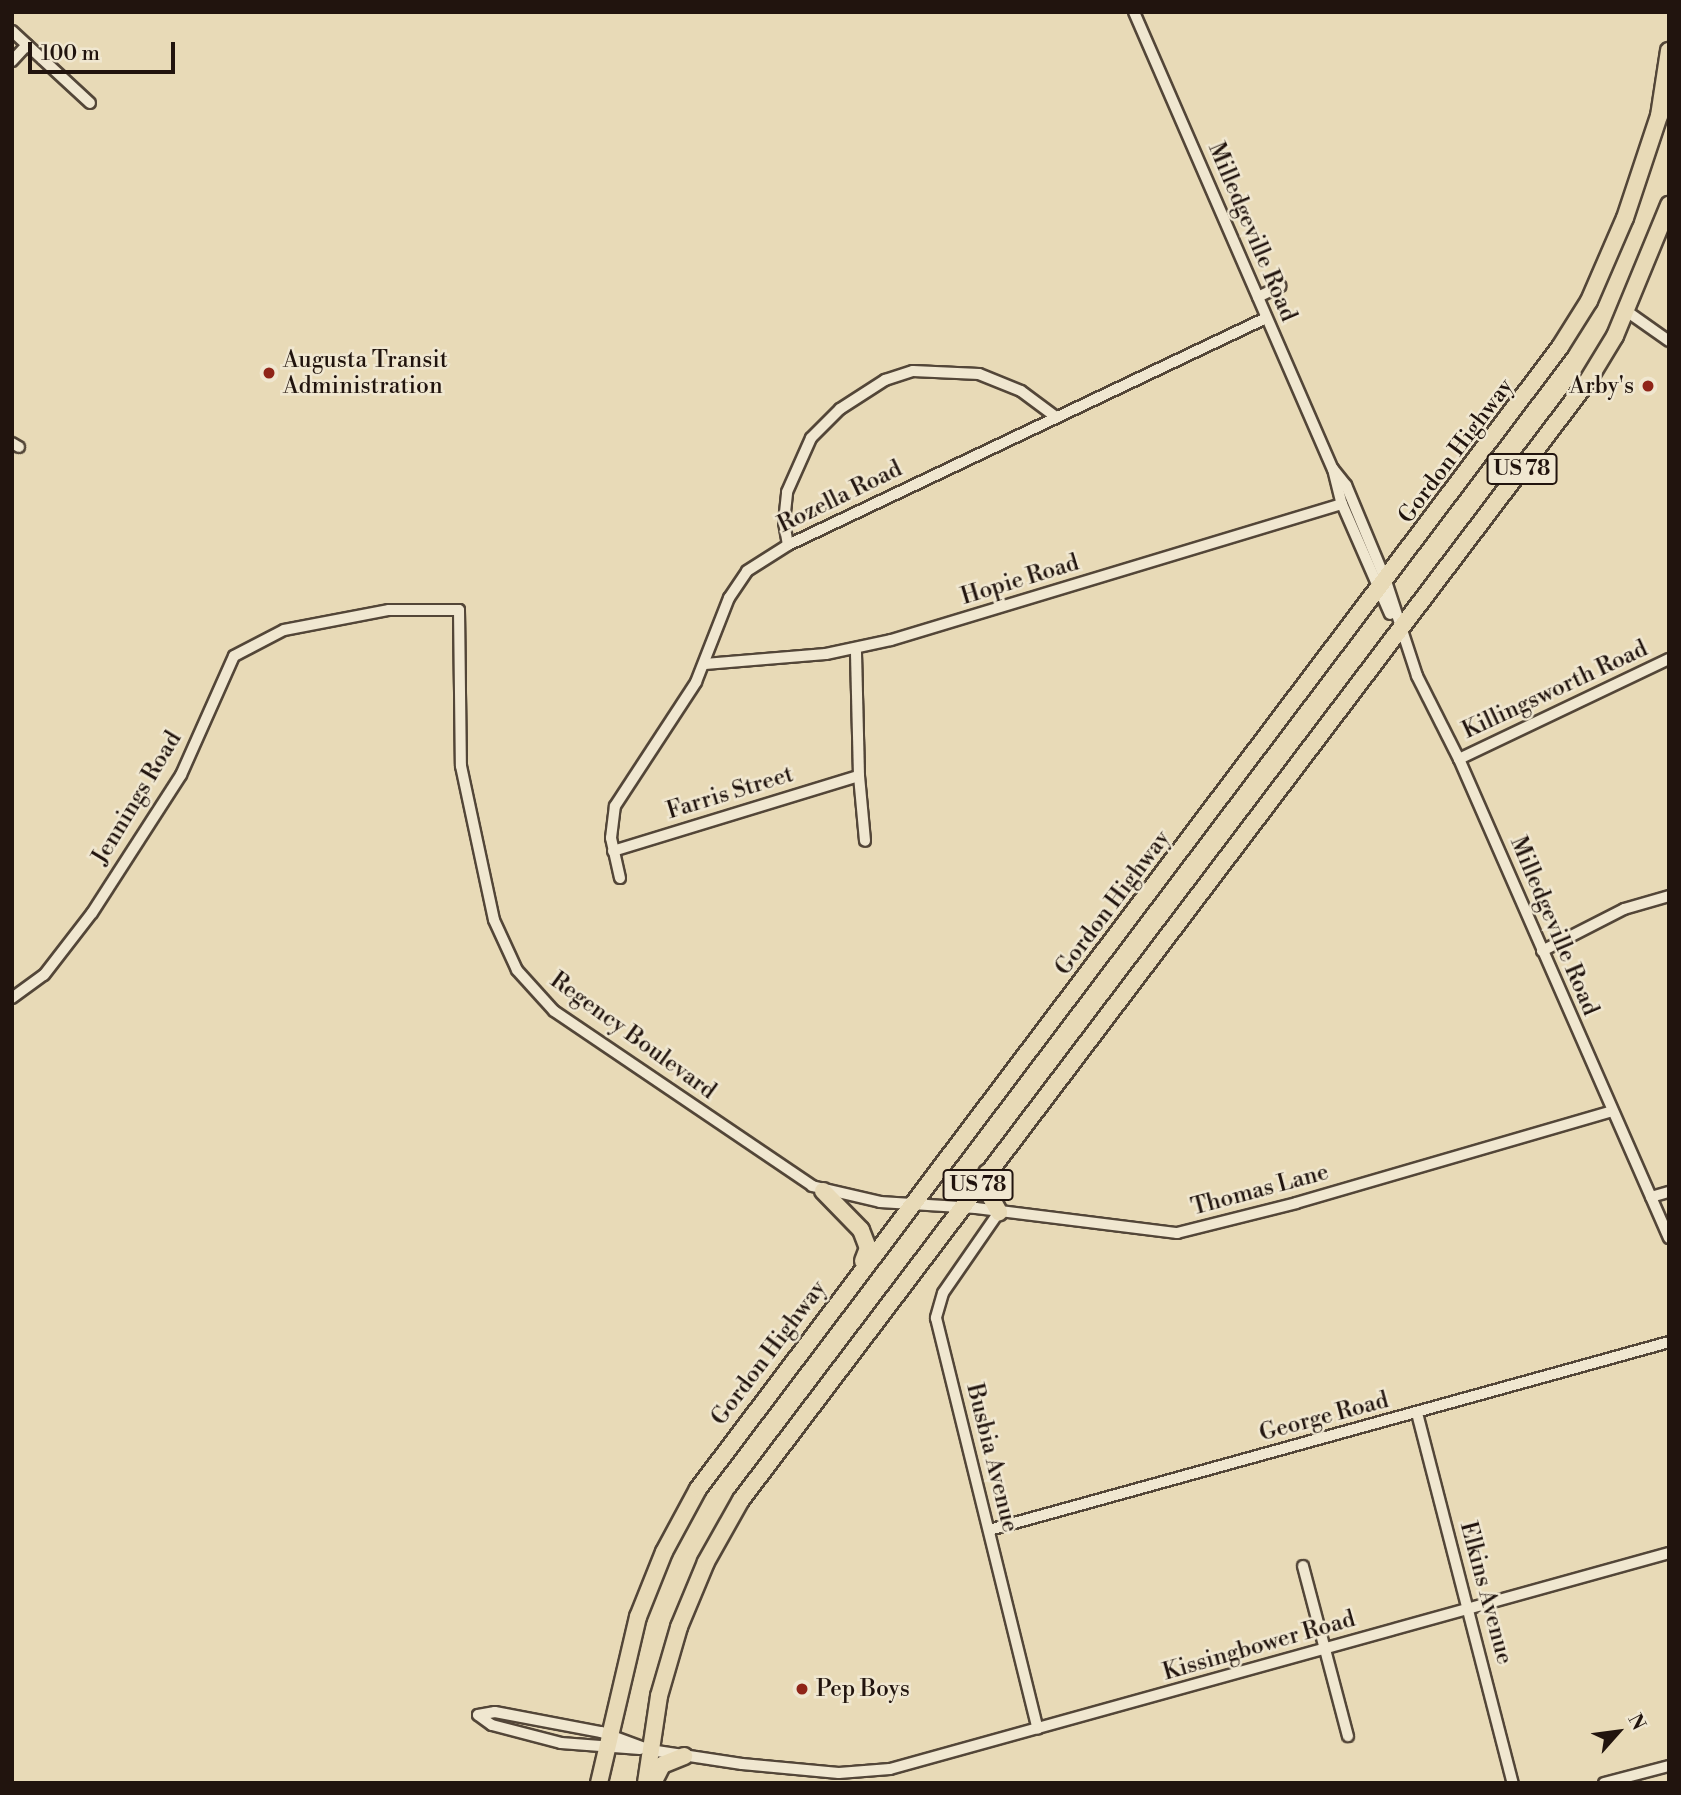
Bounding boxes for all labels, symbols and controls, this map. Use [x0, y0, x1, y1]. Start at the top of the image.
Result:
scale bar [32, 28, 178, 72]
text: 100 m [41, 41, 100, 67]
street label: Milledgeville Road [1202, 138, 1302, 326]
place label: Augusta Transit Administration [283, 346, 448, 400]
marker: Augusta Transit Administration [261, 365, 277, 381]
place label: Arby's [1569, 372, 1634, 400]
street label: Gordon Highway [1393, 373, 1519, 529]
marker: Arby's [1640, 378, 1656, 394]
road number: US 78 [1485, 452, 1559, 486]
street label: Rozella Road [773, 455, 907, 539]
street label: Hopie Road [958, 549, 1082, 611]
street label: Killingsworth Road [1458, 635, 1652, 745]
street label: Jennings Road [86, 727, 188, 869]
street label: Farris Street [663, 761, 797, 825]
street label: Gordon Highway [1050, 825, 1176, 981]
street label: Milledgeville Road [1504, 832, 1604, 1020]
street label: Regency Boulevard [545, 967, 721, 1105]
street label: Thomas Lane [1188, 1158, 1332, 1222]
road number: US 78 [941, 1168, 1015, 1202]
street label: Gordon Highway [706, 1275, 832, 1431]
street label: Busbia Avenue [960, 1381, 1024, 1535]
street label: George Road [1256, 1387, 1392, 1447]
street label: Elkins Avenue [1454, 1519, 1518, 1667]
street label: Kissingbower Road [1160, 1605, 1358, 1687]
place label: Pep Boys [816, 1675, 910, 1703]
marker: Pep Boys [794, 1681, 810, 1697]
north arrow [1583, 1697, 1653, 1767]
text: N [1622, 1710, 1651, 1734]

